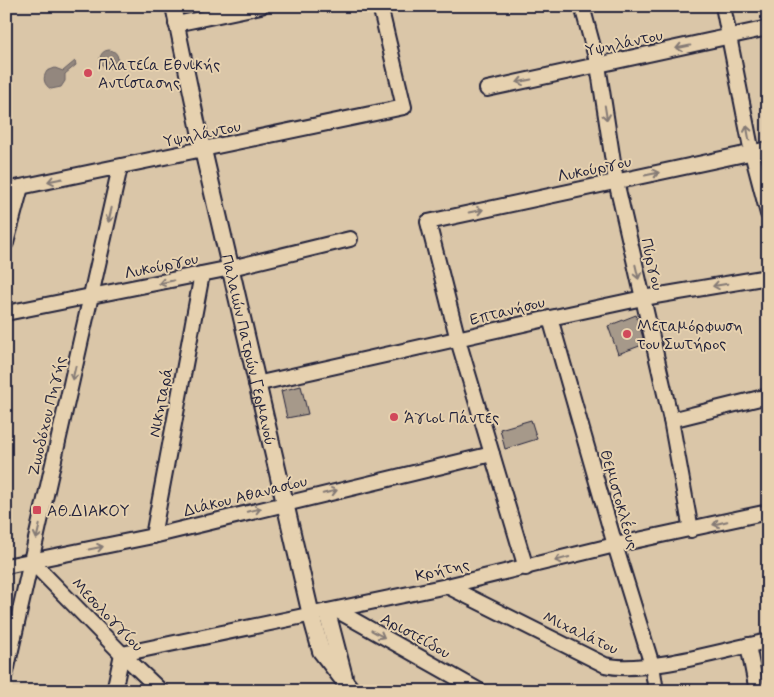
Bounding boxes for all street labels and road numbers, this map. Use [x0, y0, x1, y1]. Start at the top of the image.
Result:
street label: Υψηλάντου [584, 25, 665, 62]
street label: Υψηλάντου [162, 116, 243, 153]
street label: Λυκούργου [555, 151, 633, 188]
street label: Πύργου [635, 236, 668, 293]
street label: Λυκούργου [122, 248, 200, 285]
street label: Παλαιών Πατρών Γερμανού [216, 252, 280, 448]
street label: Επτανήσου [468, 292, 547, 331]
street label: Ζωοδόχου Πηγής [23, 354, 71, 478]
street label: Νικηταρά [144, 365, 179, 439]
street label: Θεμιστοκλέους [594, 447, 644, 552]
street label: Διάκου Αθανασίου [181, 471, 309, 522]
street label: Κρήτης [413, 554, 471, 587]
street label: Μεσολογγίου [66, 574, 148, 657]
street label: Μιχαλάτου [539, 607, 621, 660]
street label: Αριστείδου [377, 609, 454, 664]

